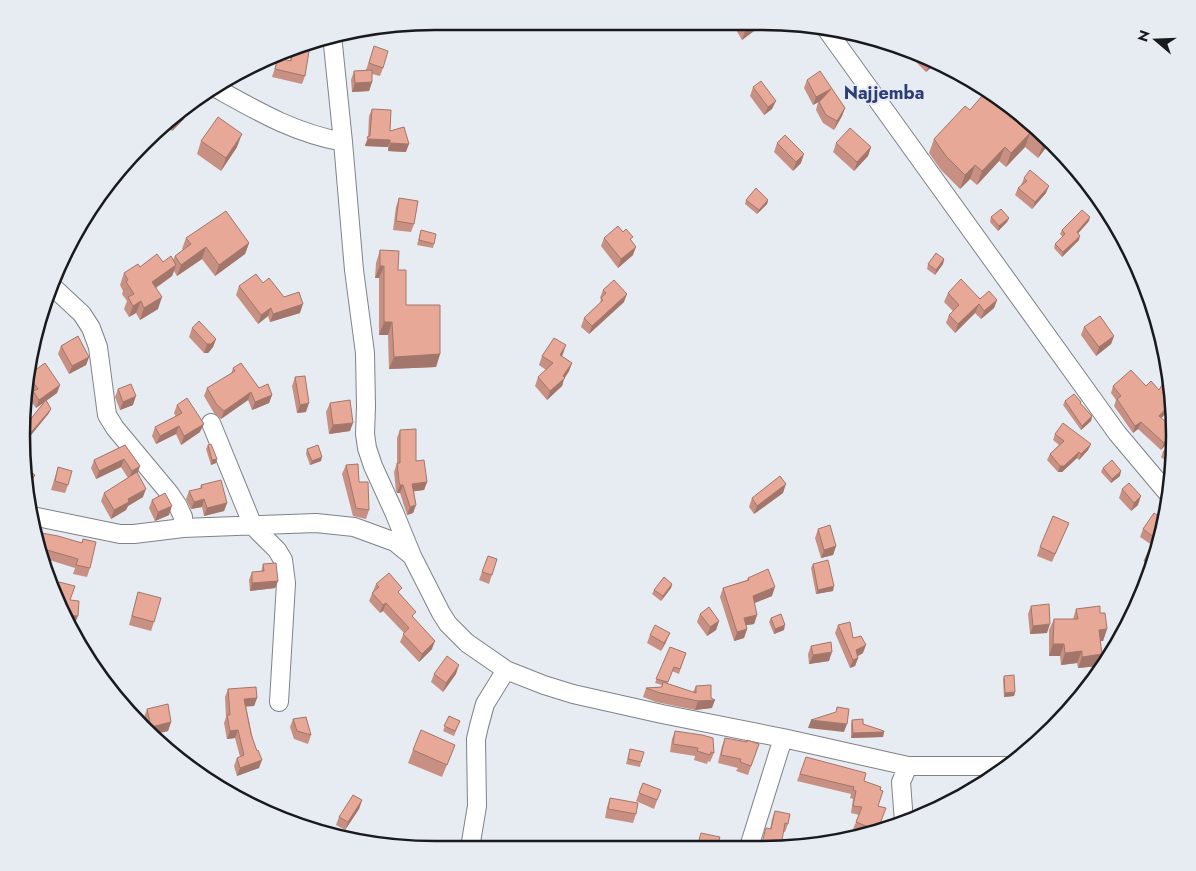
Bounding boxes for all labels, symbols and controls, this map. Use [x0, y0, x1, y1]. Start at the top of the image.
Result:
north arrow [1131, 15, 1181, 65]
text: N [1132, 27, 1155, 44]
district label: Najjemba [844, 80, 924, 106]

